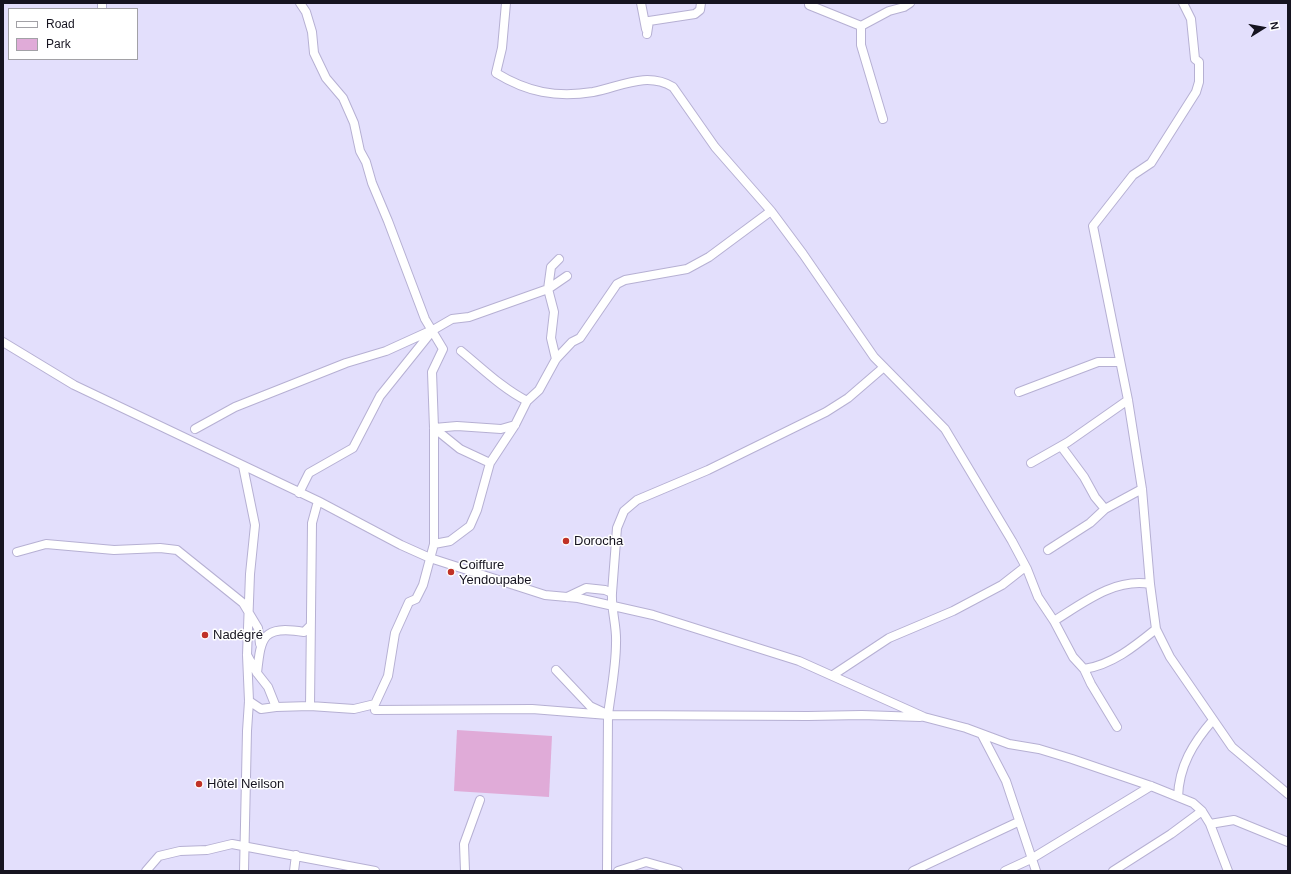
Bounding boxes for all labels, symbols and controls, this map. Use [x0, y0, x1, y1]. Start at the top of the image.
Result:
legend [8, 8, 138, 60]
north arrow [1243, 8, 1283, 48]
text: Road [46, 17, 75, 31]
text: N [1268, 21, 1281, 31]
text: Park [46, 37, 71, 51]
place label: Dorocha [574, 533, 623, 549]
marker: Dorocha [561, 536, 571, 546]
place label: Coiffure Yendoupabe [459, 557, 532, 588]
marker: Coiffure Yendoupabe [446, 567, 456, 577]
place label: Nadégré [213, 627, 263, 643]
marker: Nadégré [200, 630, 210, 640]
place label: Hôtel Neilson [207, 776, 284, 792]
marker: Hôtel Neilson [194, 779, 204, 789]

